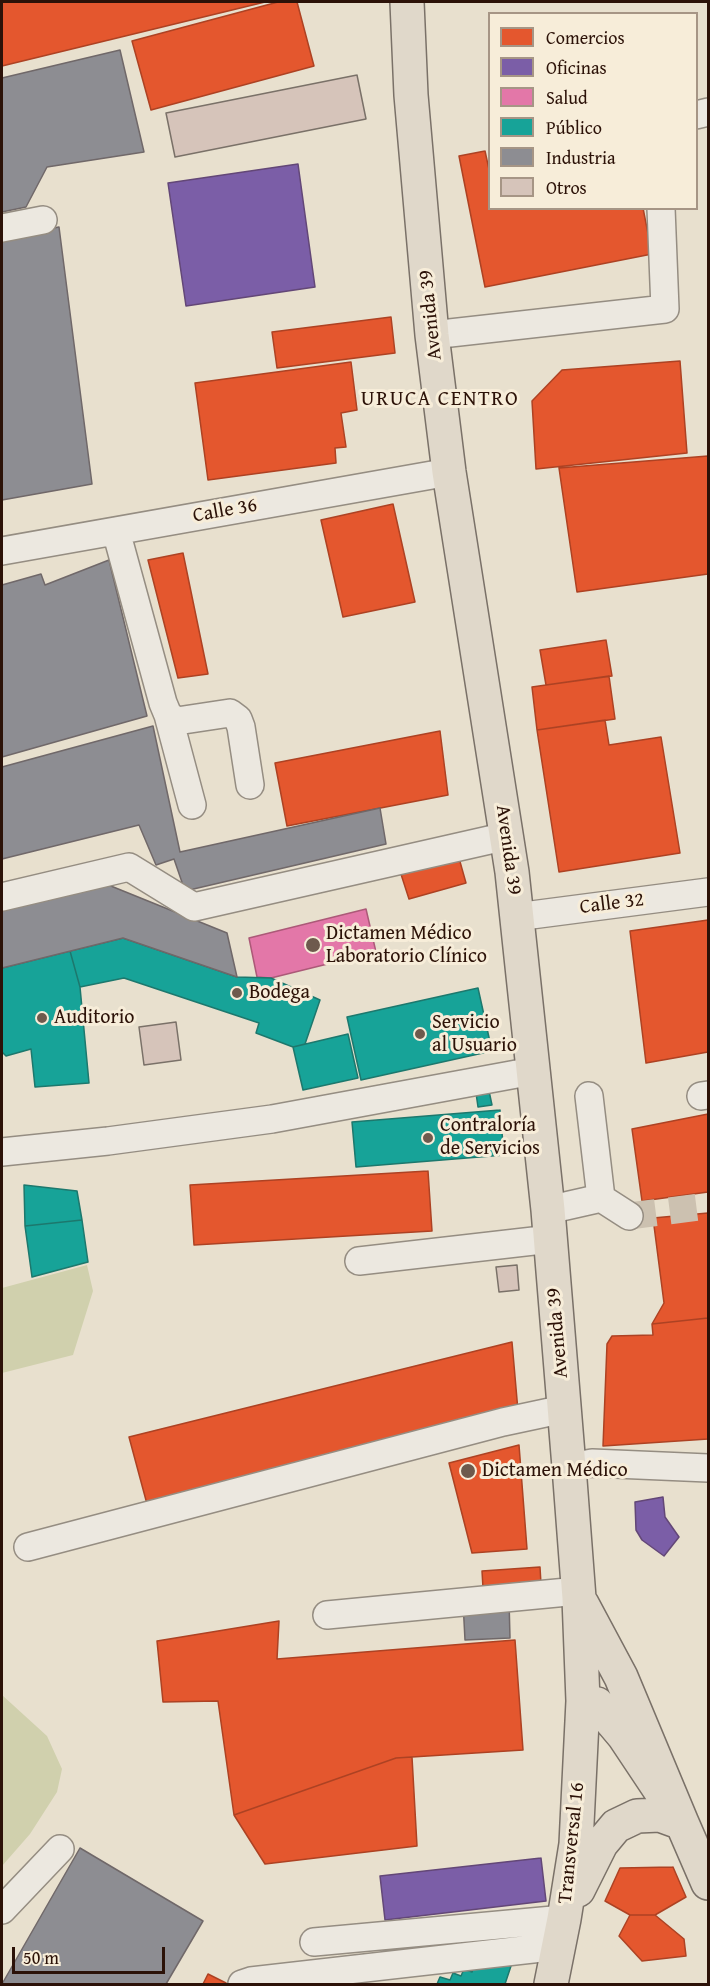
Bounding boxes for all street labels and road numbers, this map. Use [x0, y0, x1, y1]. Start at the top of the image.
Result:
street label: Avenida 39 [414, 269, 448, 361]
street label: Calle 36 [191, 494, 259, 528]
street label: Avenida 39 [490, 803, 526, 897]
street label: Calle 32 [578, 888, 646, 920]
street label: Avenida 39 [542, 1287, 574, 1379]
street label: Transversal 16 [554, 1781, 590, 1905]

